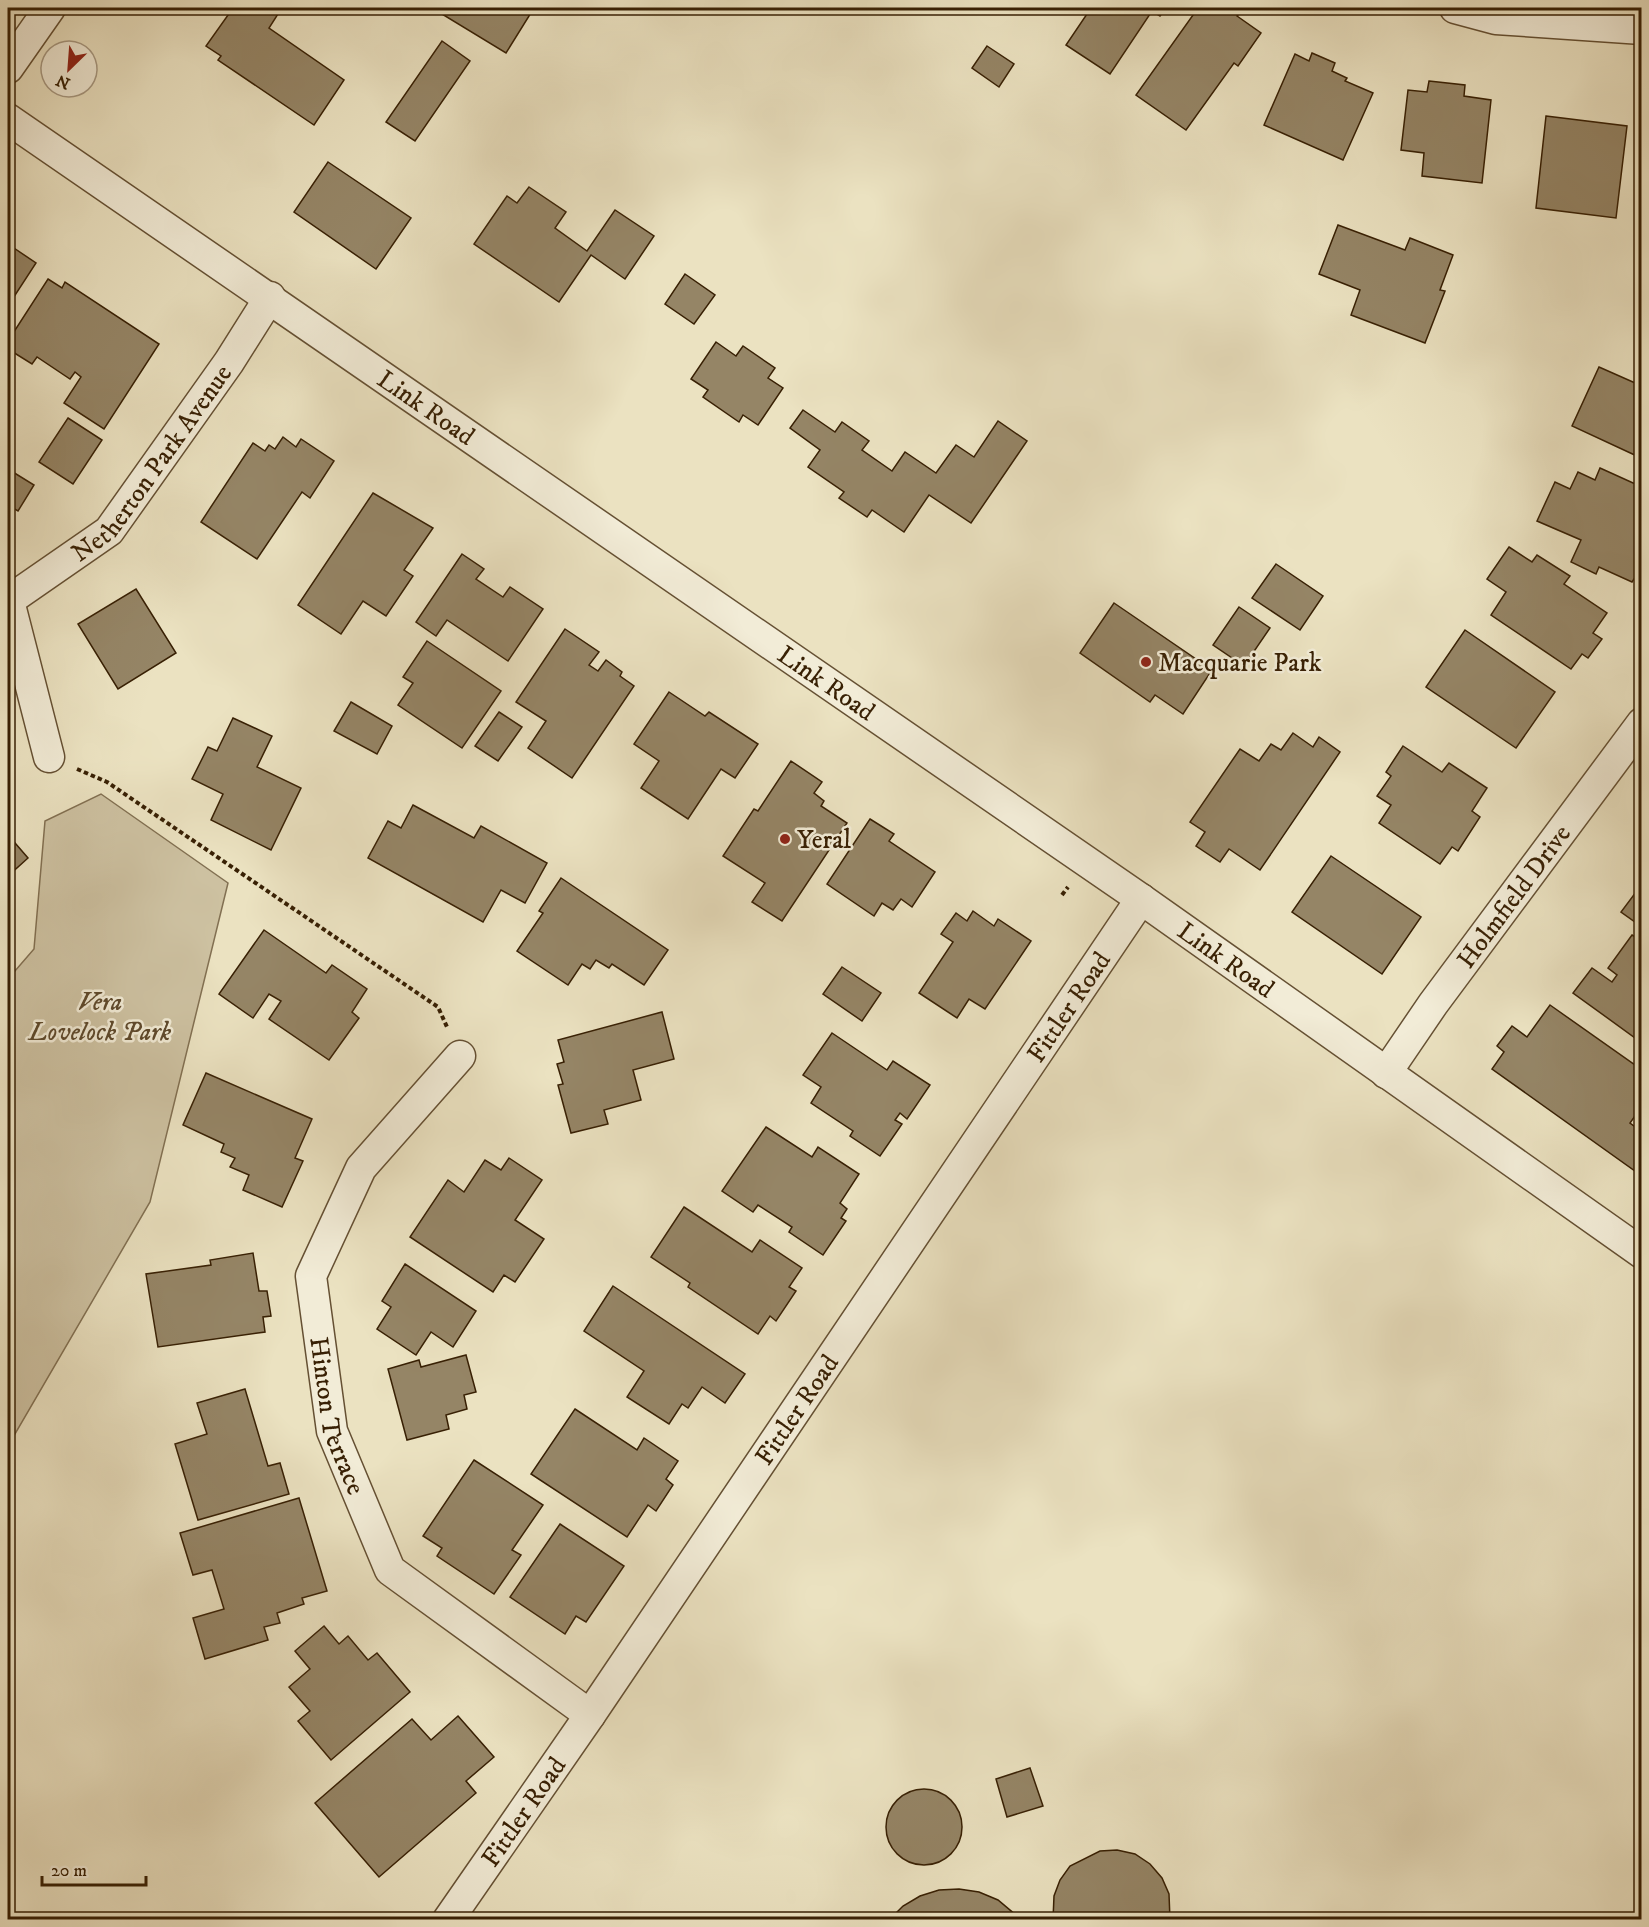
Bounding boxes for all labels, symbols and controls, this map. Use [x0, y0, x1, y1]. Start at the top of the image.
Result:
north arrow [39, 39, 99, 99]
text: N [53, 70, 73, 94]
street label: Netherton Park Avenue [65, 359, 240, 570]
street label: Link Road [370, 363, 481, 453]
street label: Link Road [771, 639, 881, 729]
place label: Macquarie Park [1158, 647, 1322, 680]
marker: Macquarie Park [1139, 655, 1153, 669]
street label: Holmfield Drive [1450, 818, 1579, 975]
place label: Yeral [797, 824, 851, 857]
marker: Yeral [778, 832, 792, 846]
street label: Link Road [1170, 915, 1280, 1006]
street label: Fittler Road [1020, 946, 1119, 1069]
park label: Vera Lovelock Park [27, 986, 171, 1049]
street label: Hinton Terrace [301, 1335, 372, 1500]
street label: Fittler Road [748, 1349, 847, 1472]
street label: Fittler Road [475, 1751, 574, 1874]
scale bar [42, 1849, 146, 1887]
text: 20 m [51, 1860, 87, 1882]

